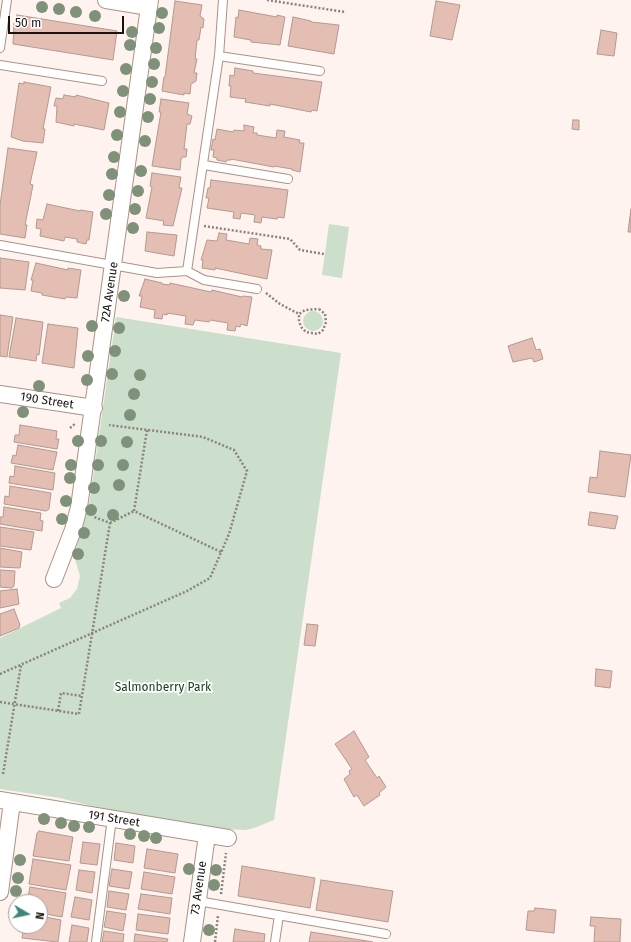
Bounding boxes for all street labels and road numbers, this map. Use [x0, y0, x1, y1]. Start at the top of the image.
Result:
street label: 72A Avenue [99, 261, 121, 323]
street label: 190 Street [19, 390, 75, 412]
street label: 191 Street [87, 808, 141, 830]
street label: 73 Avenue [188, 860, 210, 916]

